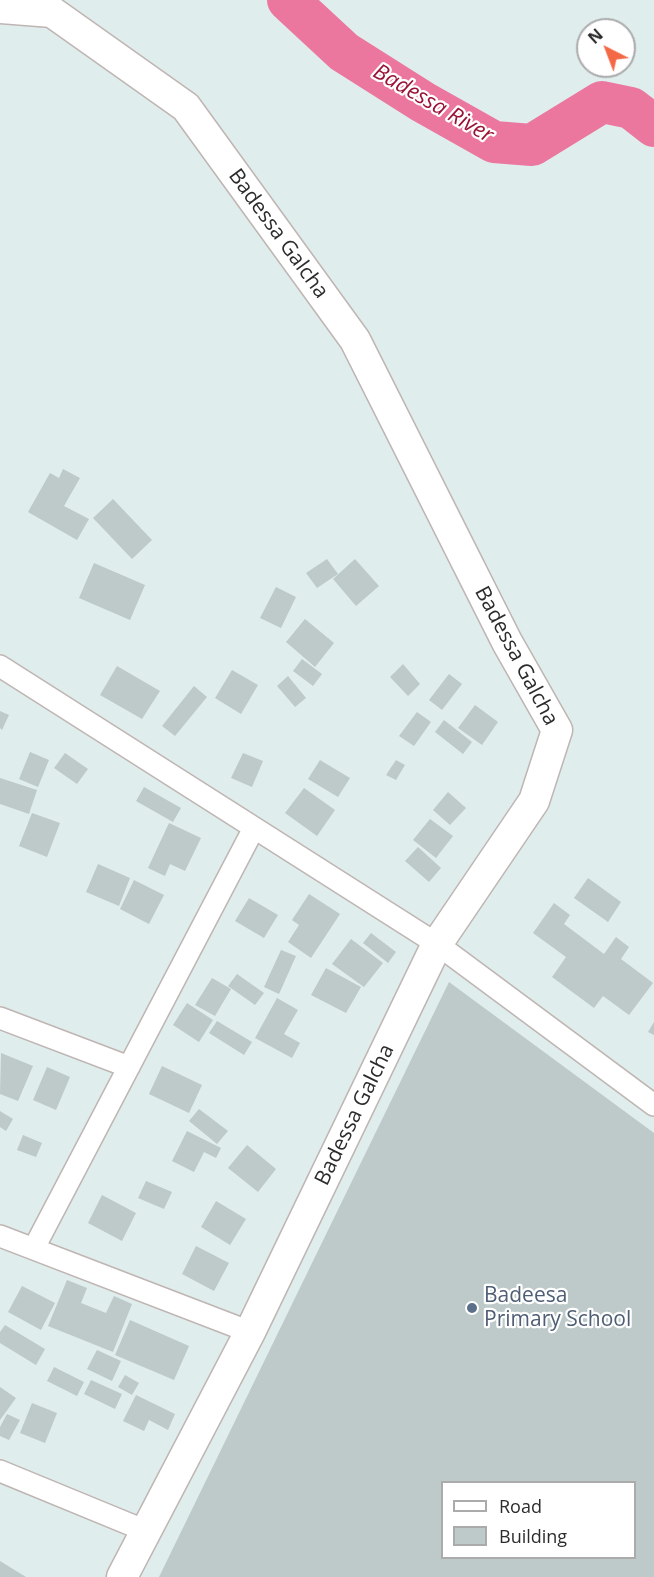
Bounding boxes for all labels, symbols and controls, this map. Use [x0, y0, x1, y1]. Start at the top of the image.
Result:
north arrow [576, 18, 636, 78]
text: N [583, 24, 607, 49]
water label: Badessa River [368, 59, 498, 149]
street label: Badessa Galcha [223, 164, 333, 304]
street label: Badessa Galcha [469, 582, 563, 730]
street label: Badessa Galcha [310, 1040, 400, 1190]
place label: Badeesa Primary School [484, 1283, 631, 1333]
marker: Badeesa Primary School [465, 1301, 479, 1315]
legend [441, 1481, 636, 1559]
text: Road [499, 1494, 542, 1518]
text: Building [499, 1524, 567, 1548]

